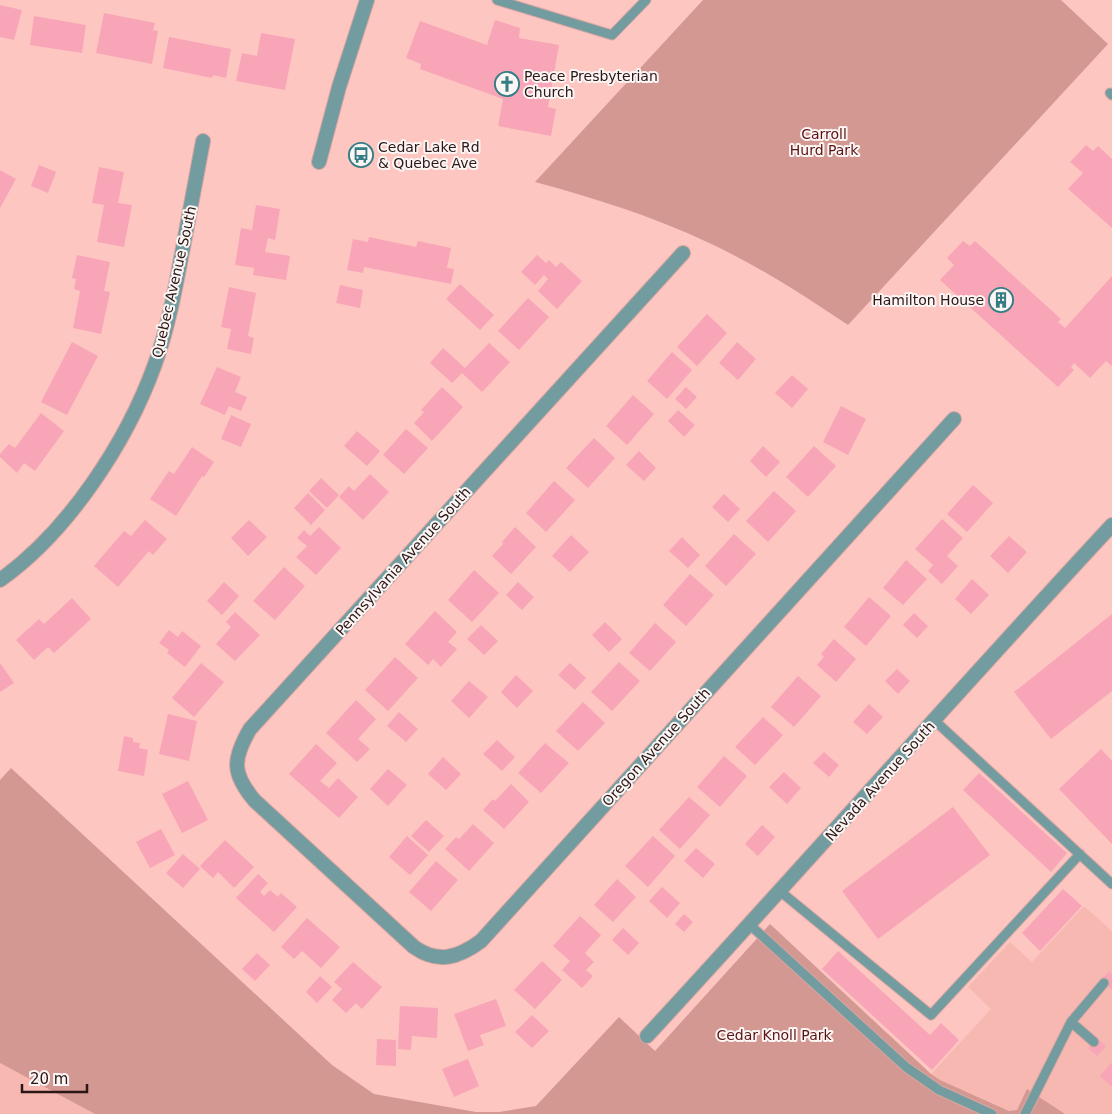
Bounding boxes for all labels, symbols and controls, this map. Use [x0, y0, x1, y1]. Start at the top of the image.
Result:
place label: Peace Presbyterian Church [524, 68, 658, 100]
church icon: Peace Presbyterian Church [494, 71, 520, 97]
park label: Carroll Hurd Park [790, 126, 859, 158]
place label: Cedar Lake Rd & Quebec Ave [378, 139, 480, 171]
bus stop icon: Cedar Lake Rd & Quebec Ave [348, 142, 374, 168]
street label: Quebec Avenue South [149, 205, 199, 359]
building icon: Hamilton House [988, 287, 1014, 313]
place label: Hamilton House [872, 292, 984, 308]
street label: Pennsylvania Avenue South [332, 484, 474, 638]
street label: Oregon Avenue South [599, 685, 713, 809]
street label: Nevada Avenue South [822, 718, 938, 844]
park label: Cedar Knoll Park [716, 1027, 832, 1043]
scale bar [22, 1062, 88, 1094]
text: 20 m [30, 1070, 68, 1088]

